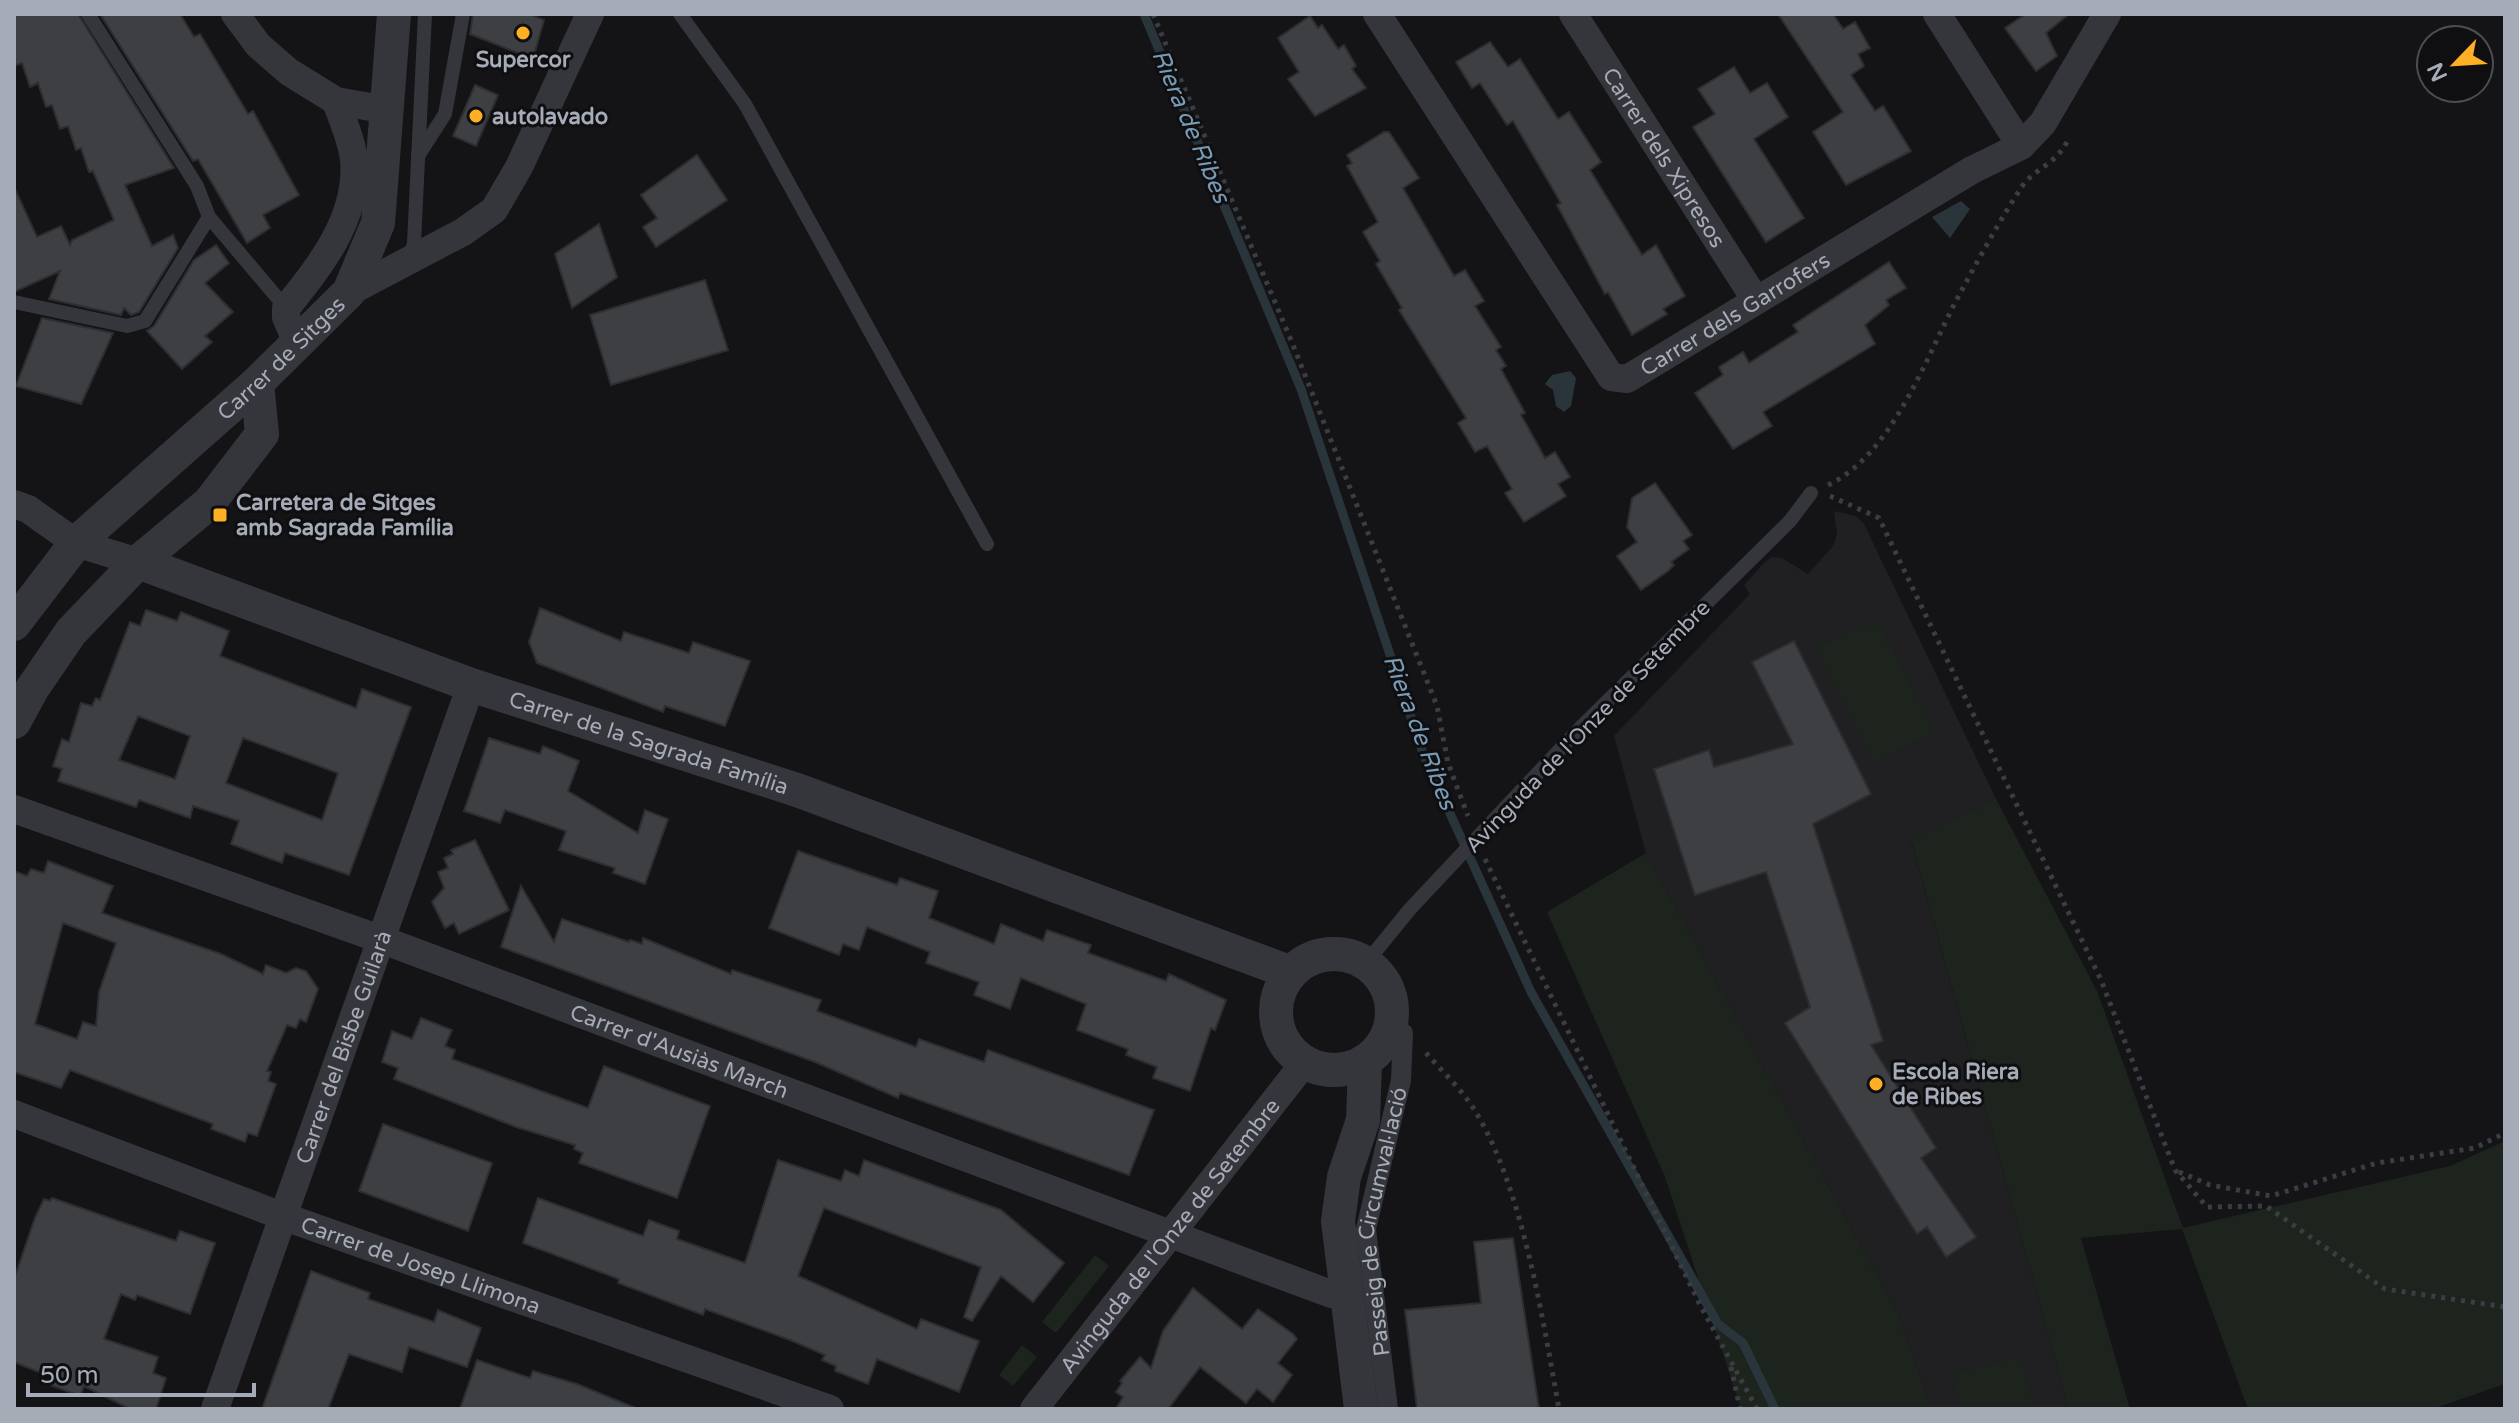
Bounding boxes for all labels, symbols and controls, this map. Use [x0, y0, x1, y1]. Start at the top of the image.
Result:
marker: Supercor [514, 24, 532, 42]
north arrow [2415, 24, 2495, 104]
water label: Riera de Ribes [1145, 45, 1236, 209]
place label: Supercor [476, 47, 571, 73]
text: N [2422, 59, 2453, 86]
street label: Carrer dels Xipresos [1597, 63, 1731, 253]
place label: autolavado [492, 104, 608, 130]
marker: autolavado [467, 107, 485, 125]
street label: Carrer dels Garrofers [1636, 247, 1835, 382]
street label: Carrer de Sitges [212, 292, 351, 426]
place label: Carretera de Sitges amb Sagrada Família [236, 490, 454, 541]
marker: Carretera de Sitges amb Sagrada Família [211, 506, 229, 524]
street label: Avinguda de l'Onze de Setembre [1460, 595, 1716, 859]
water label: Riera de Ribes [1377, 650, 1463, 815]
street label: Carrer de la Sagrada Família [506, 686, 792, 800]
street label: Carrer del Bisbe Guilarà [291, 927, 397, 1168]
street label: Carrer d'Ausiàs March [566, 999, 792, 1104]
place label: Escola Riera de Ribes [1892, 1059, 2019, 1110]
marker: Escola Riera de Ribes [1867, 1075, 1885, 1093]
street label: Passeig de Circumval·lació [1354, 1085, 1413, 1358]
street label: Avinguda de l'Onze de Setembre [1055, 1094, 1286, 1379]
street label: Carrer de Josep Llimona [297, 1212, 544, 1320]
scale bar [28, 1347, 254, 1397]
text: 50 m [40, 1361, 98, 1390]

